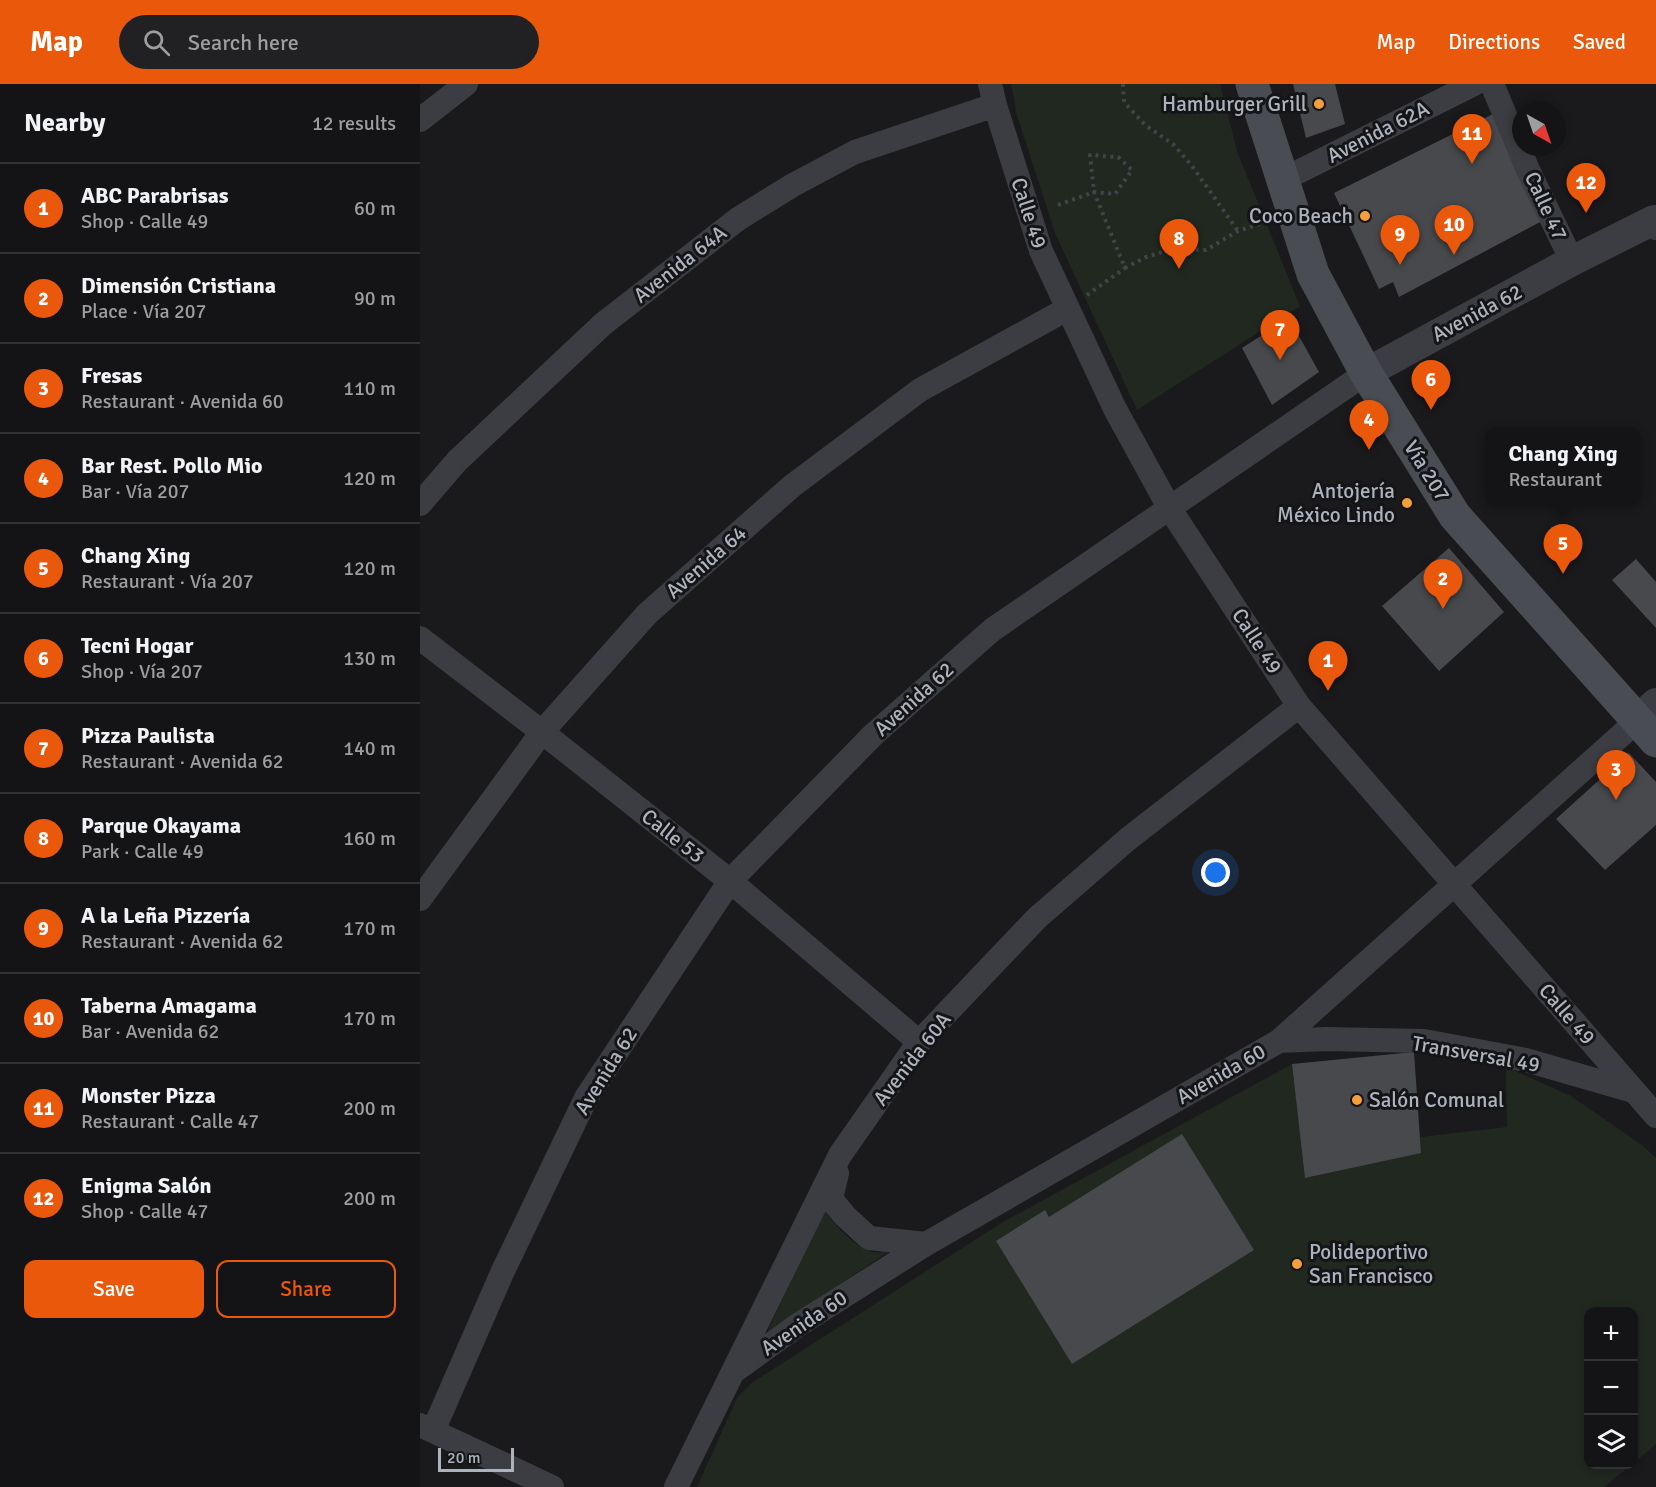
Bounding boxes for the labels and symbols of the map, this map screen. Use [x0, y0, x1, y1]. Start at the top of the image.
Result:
place label: Hamburger Grill [1162, 91, 1307, 117]
street label: Avenida 62A [1322, 95, 1434, 169]
marker: Hamburger Grill [1312, 97, 1326, 111]
north arrow [1512, 102, 1566, 156]
pin: 11 [1452, 115, 1492, 164]
pin: 12 [1566, 164, 1606, 213]
street label: Calle 47 [1519, 167, 1573, 245]
street label: Calle 49 [1005, 174, 1053, 252]
place label: Coco Beach [1249, 203, 1353, 229]
pin: 10 [1434, 206, 1474, 255]
marker: Coco Beach [1358, 209, 1372, 223]
pin: 9 [1380, 216, 1420, 265]
street label: Avenida 64A [628, 219, 732, 309]
pin: 8 [1160, 220, 1198, 269]
street label: Avenida 62 [1427, 278, 1527, 348]
pin: 7 [1260, 310, 1300, 360]
pin: 6 [1412, 360, 1450, 410]
pin: 4 [1350, 400, 1388, 450]
street label: Vía 207 [1398, 436, 1456, 506]
place label: Antojería México Lindo [1277, 478, 1395, 528]
marker: Antojería México Lindo [1400, 496, 1414, 510]
street label: Avenida 64 [660, 520, 752, 604]
pin: 5 [1544, 524, 1582, 574]
pin: 2 [1424, 560, 1462, 609]
street label: Calle 49 [1226, 603, 1288, 679]
pin: 1 [1308, 642, 1348, 691]
street label: Avenida 62 [869, 656, 959, 742]
pin: 3 [1596, 750, 1636, 800]
street label: Calle 53 [636, 803, 710, 869]
your location [1201, 858, 1230, 887]
street label: Calle 49 [1533, 978, 1601, 1050]
street label: Avenida 60A [867, 1007, 957, 1111]
street label: Avenida 62 [569, 1022, 643, 1120]
street label: Transversal 49 [1410, 1030, 1542, 1078]
street label: Avenida 60 [1172, 1038, 1270, 1110]
place label: Salón Comunal [1369, 1087, 1504, 1113]
marker: Salón Comunal [1350, 1093, 1364, 1107]
place label: Polideportivo San Francisco [1309, 1239, 1433, 1289]
marker: Polideportivo San Francisco [1290, 1257, 1304, 1271]
street label: Avenida 60 [756, 1285, 852, 1361]
scale bar [438, 1445, 514, 1472]

